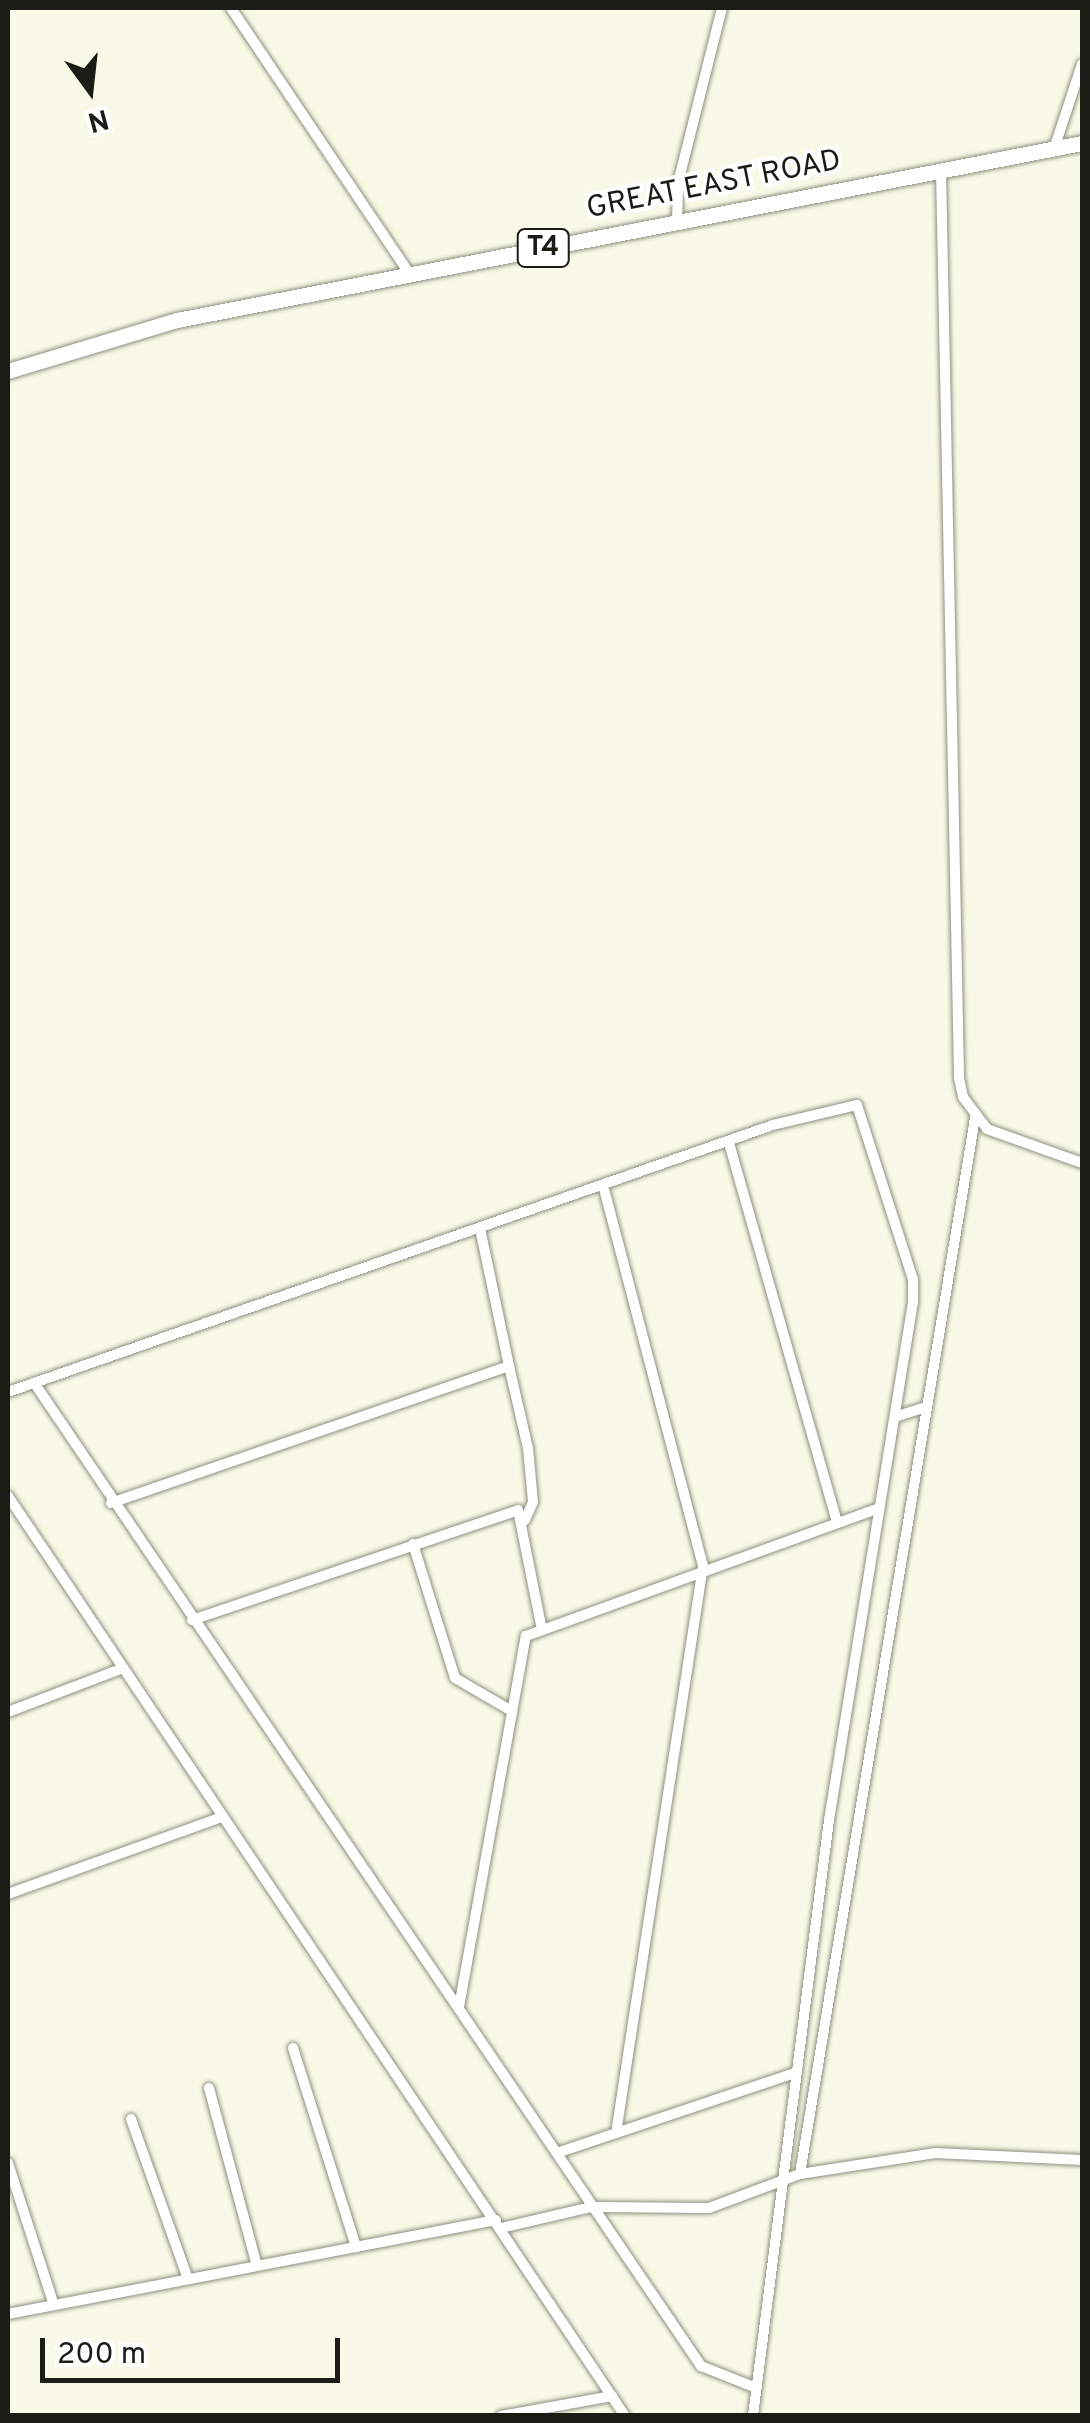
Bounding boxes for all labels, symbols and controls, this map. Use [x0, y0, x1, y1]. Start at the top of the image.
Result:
north arrow [40, 40, 140, 140]
text: N [83, 99, 112, 139]
street label: GREAT EAST ROAD [583, 143, 845, 229]
road number: T4 [516, 225, 570, 271]
scale bar [45, 2318, 345, 2380]
text: 200 m [57, 2337, 146, 2374]

